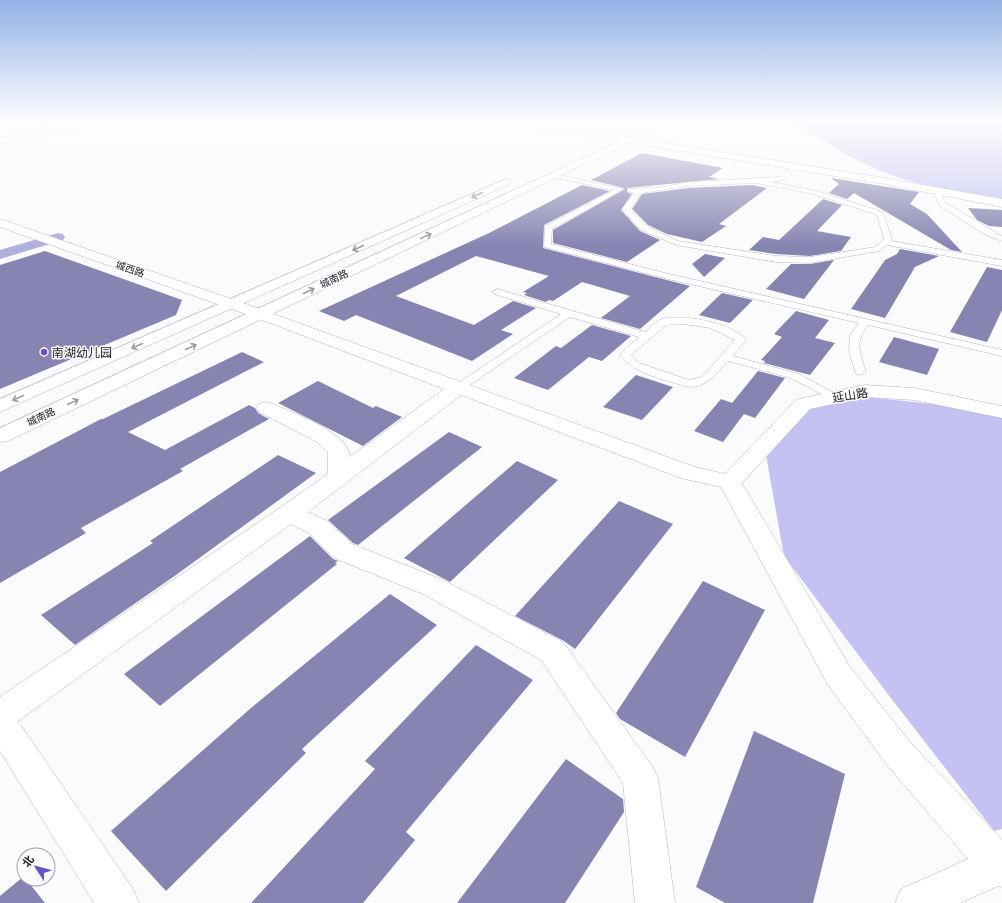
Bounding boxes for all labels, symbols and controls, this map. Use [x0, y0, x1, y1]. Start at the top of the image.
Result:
one-way arrow [471, 191, 483, 199]
one-way arrow [420, 232, 432, 239]
one-way arrow [352, 244, 364, 252]
street label: 城西路 [114, 258, 146, 280]
street label: 城南路 [318, 267, 350, 291]
one-way arrow [302, 287, 314, 294]
one-way arrow [131, 343, 143, 350]
one-way arrow [185, 343, 197, 350]
place label: 南湖幼儿园 [52, 345, 112, 360]
marker: 南湖幼儿园 [39, 347, 49, 357]
street label: 延山路 [831, 385, 869, 405]
one-way arrow [12, 395, 24, 402]
one-way arrow [67, 398, 79, 405]
street label: 城南路 [25, 405, 57, 429]
north arrow [16, 847, 56, 887]
text: 北 [19, 853, 37, 870]

